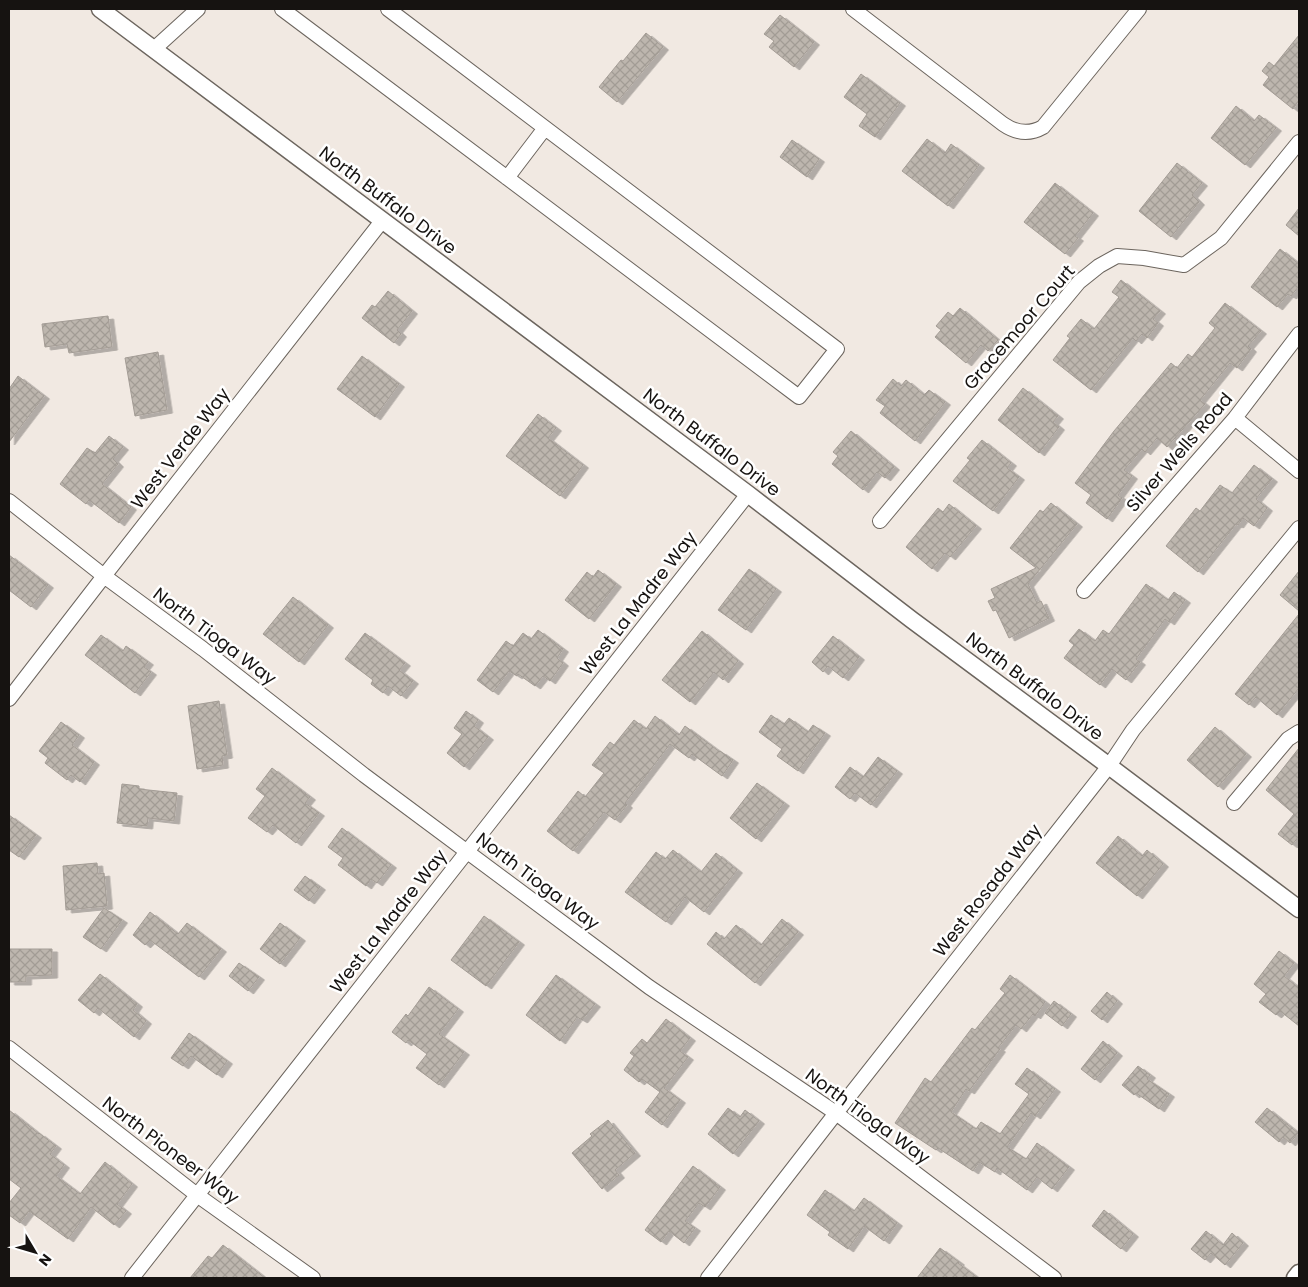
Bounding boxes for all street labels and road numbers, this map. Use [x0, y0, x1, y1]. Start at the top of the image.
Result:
street label: North Buffalo Drive [314, 140, 462, 260]
street label: Gracemoor Court [958, 259, 1080, 395]
street label: West Verde Way [125, 382, 235, 514]
street label: North Buffalo Drive [638, 382, 786, 502]
street label: Silver Wells Road [1120, 387, 1238, 517]
street label: West La Madre Way [574, 526, 702, 680]
street label: North Tioga Way [148, 581, 282, 691]
street label: North Buffalo Drive [961, 626, 1109, 746]
street label: West Rosada Way [927, 818, 1047, 962]
street label: North Tioga Way [471, 826, 605, 936]
street label: West La Madre Way [324, 844, 452, 998]
street label: North Tioga Way [801, 1062, 935, 1170]
street label: North Pioneer Way [97, 1090, 245, 1210]

